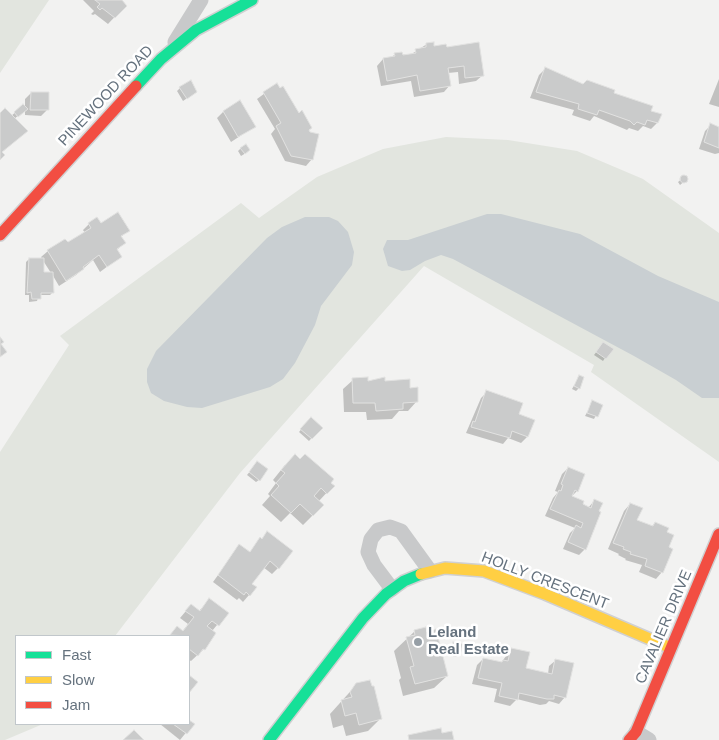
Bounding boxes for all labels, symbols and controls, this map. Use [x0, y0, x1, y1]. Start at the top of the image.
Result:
street label: PINEWOOD ROAD [55, 42, 157, 150]
street label: HOLLY CRESCENT [479, 548, 611, 614]
street label: CAVALIER DRIVE [632, 567, 696, 687]
place label: Leland Real Estate [428, 624, 509, 659]
legend [15, 635, 190, 725]
marker: Leland Real Estate [412, 636, 424, 648]
text: Fast [62, 646, 91, 663]
text: Slow [62, 671, 95, 688]
text: Jam [62, 696, 90, 713]

